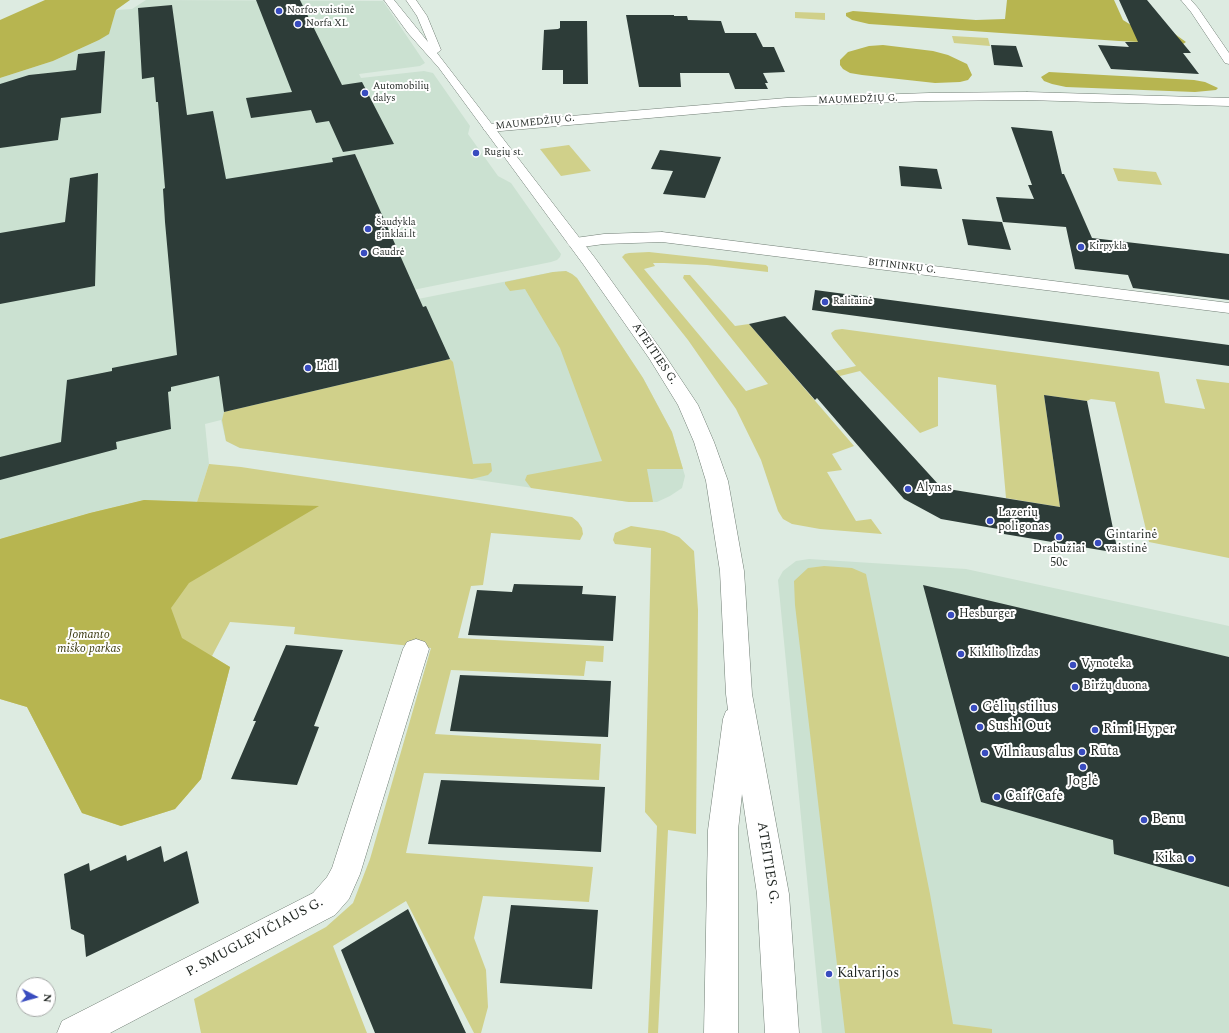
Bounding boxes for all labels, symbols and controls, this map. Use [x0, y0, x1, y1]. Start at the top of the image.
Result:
place label: Norfos vaistinė [287, 5, 354, 17]
marker: Norfos vaistinė [274, 6, 284, 16]
place label: Norfa XL [306, 18, 348, 30]
marker: Norfa XL [293, 19, 303, 29]
place label: Automobilių dalys [373, 81, 429, 104]
marker: Automobilių dalys [360, 88, 370, 98]
street label: MAUMEDŽIŲ G. [818, 93, 898, 107]
street label: MAUMEDŽIŲ G. [495, 113, 575, 133]
place label: Rugių st. [484, 147, 523, 159]
marker: Rugių st. [471, 148, 481, 158]
place label: Šaudykla ginklai.lt [376, 217, 416, 240]
marker: Šaudykla ginklai.lt [363, 224, 373, 234]
place label: Kirpykla [1089, 241, 1127, 253]
marker: Kirpykla [1076, 242, 1086, 252]
place label: Gaudrė [372, 247, 405, 259]
marker: Gaudrė [359, 248, 369, 258]
street label: BITININKŲ G. [867, 257, 937, 277]
place label: Ralitainė [833, 296, 873, 308]
marker: Ralitainė [820, 297, 830, 307]
street label: ATEITIES G. [628, 320, 680, 388]
place label: Lidl [316, 361, 338, 375]
marker: Lidl [303, 363, 313, 373]
place label: Alynas [916, 482, 952, 496]
marker: Alynas [903, 484, 913, 494]
place label: Lazerių poligonas [998, 507, 1050, 535]
marker: Lazerių poligonas [985, 516, 995, 526]
place label: Gintarinė vaistinė [1106, 529, 1157, 557]
marker: Drabužiai 50c [1054, 532, 1064, 542]
marker: Gintarinė vaistinė [1093, 538, 1103, 548]
place label: Drabužiai 50c [1033, 543, 1085, 571]
place label: Hesburger [959, 608, 1015, 622]
marker: Hesburger [946, 610, 956, 620]
park label: Jomanto miško parkas [57, 629, 121, 657]
place label: Kikilio lizdas [969, 647, 1039, 661]
marker: Kikilio lizdas [956, 649, 966, 659]
place label: Vynoteka [1081, 658, 1132, 672]
marker: Vynoteka [1068, 660, 1078, 670]
place label: Biržų duona [1083, 680, 1148, 694]
marker: Biržų duona [1070, 682, 1080, 692]
place label: Gėlių stilius [982, 700, 1057, 716]
marker: Gėlių stilius [969, 703, 979, 713]
place label: Sushi Out [988, 719, 1049, 735]
marker: Sushi Out [975, 722, 985, 732]
place label: Rimi Hyper [1103, 722, 1175, 738]
marker: Rimi Hyper [1090, 725, 1100, 735]
place label: Rūta [1090, 744, 1119, 760]
place label: Vilniaus alus [993, 745, 1073, 761]
marker: Rūta [1077, 747, 1087, 757]
marker: Vilniaus alus [980, 748, 990, 758]
marker: Joglė [1078, 762, 1088, 772]
place label: Joglė [1067, 774, 1099, 790]
place label: Caif Cafe [1005, 789, 1063, 805]
marker: Caif Cafe [992, 792, 1002, 802]
place label: Benu [1152, 812, 1184, 828]
marker: Benu [1139, 815, 1149, 825]
street label: ATEITIES G. [752, 821, 782, 905]
place label: Kika [1154, 851, 1183, 867]
marker: Kika [1186, 854, 1196, 864]
street label: P. SMUGLEVIČIAUS G. [183, 895, 327, 981]
place label: Kalvarijos [837, 966, 899, 982]
marker: Kalvarijos [824, 969, 834, 979]
north arrow [16, 977, 56, 1017]
text: N [39, 993, 56, 1004]

